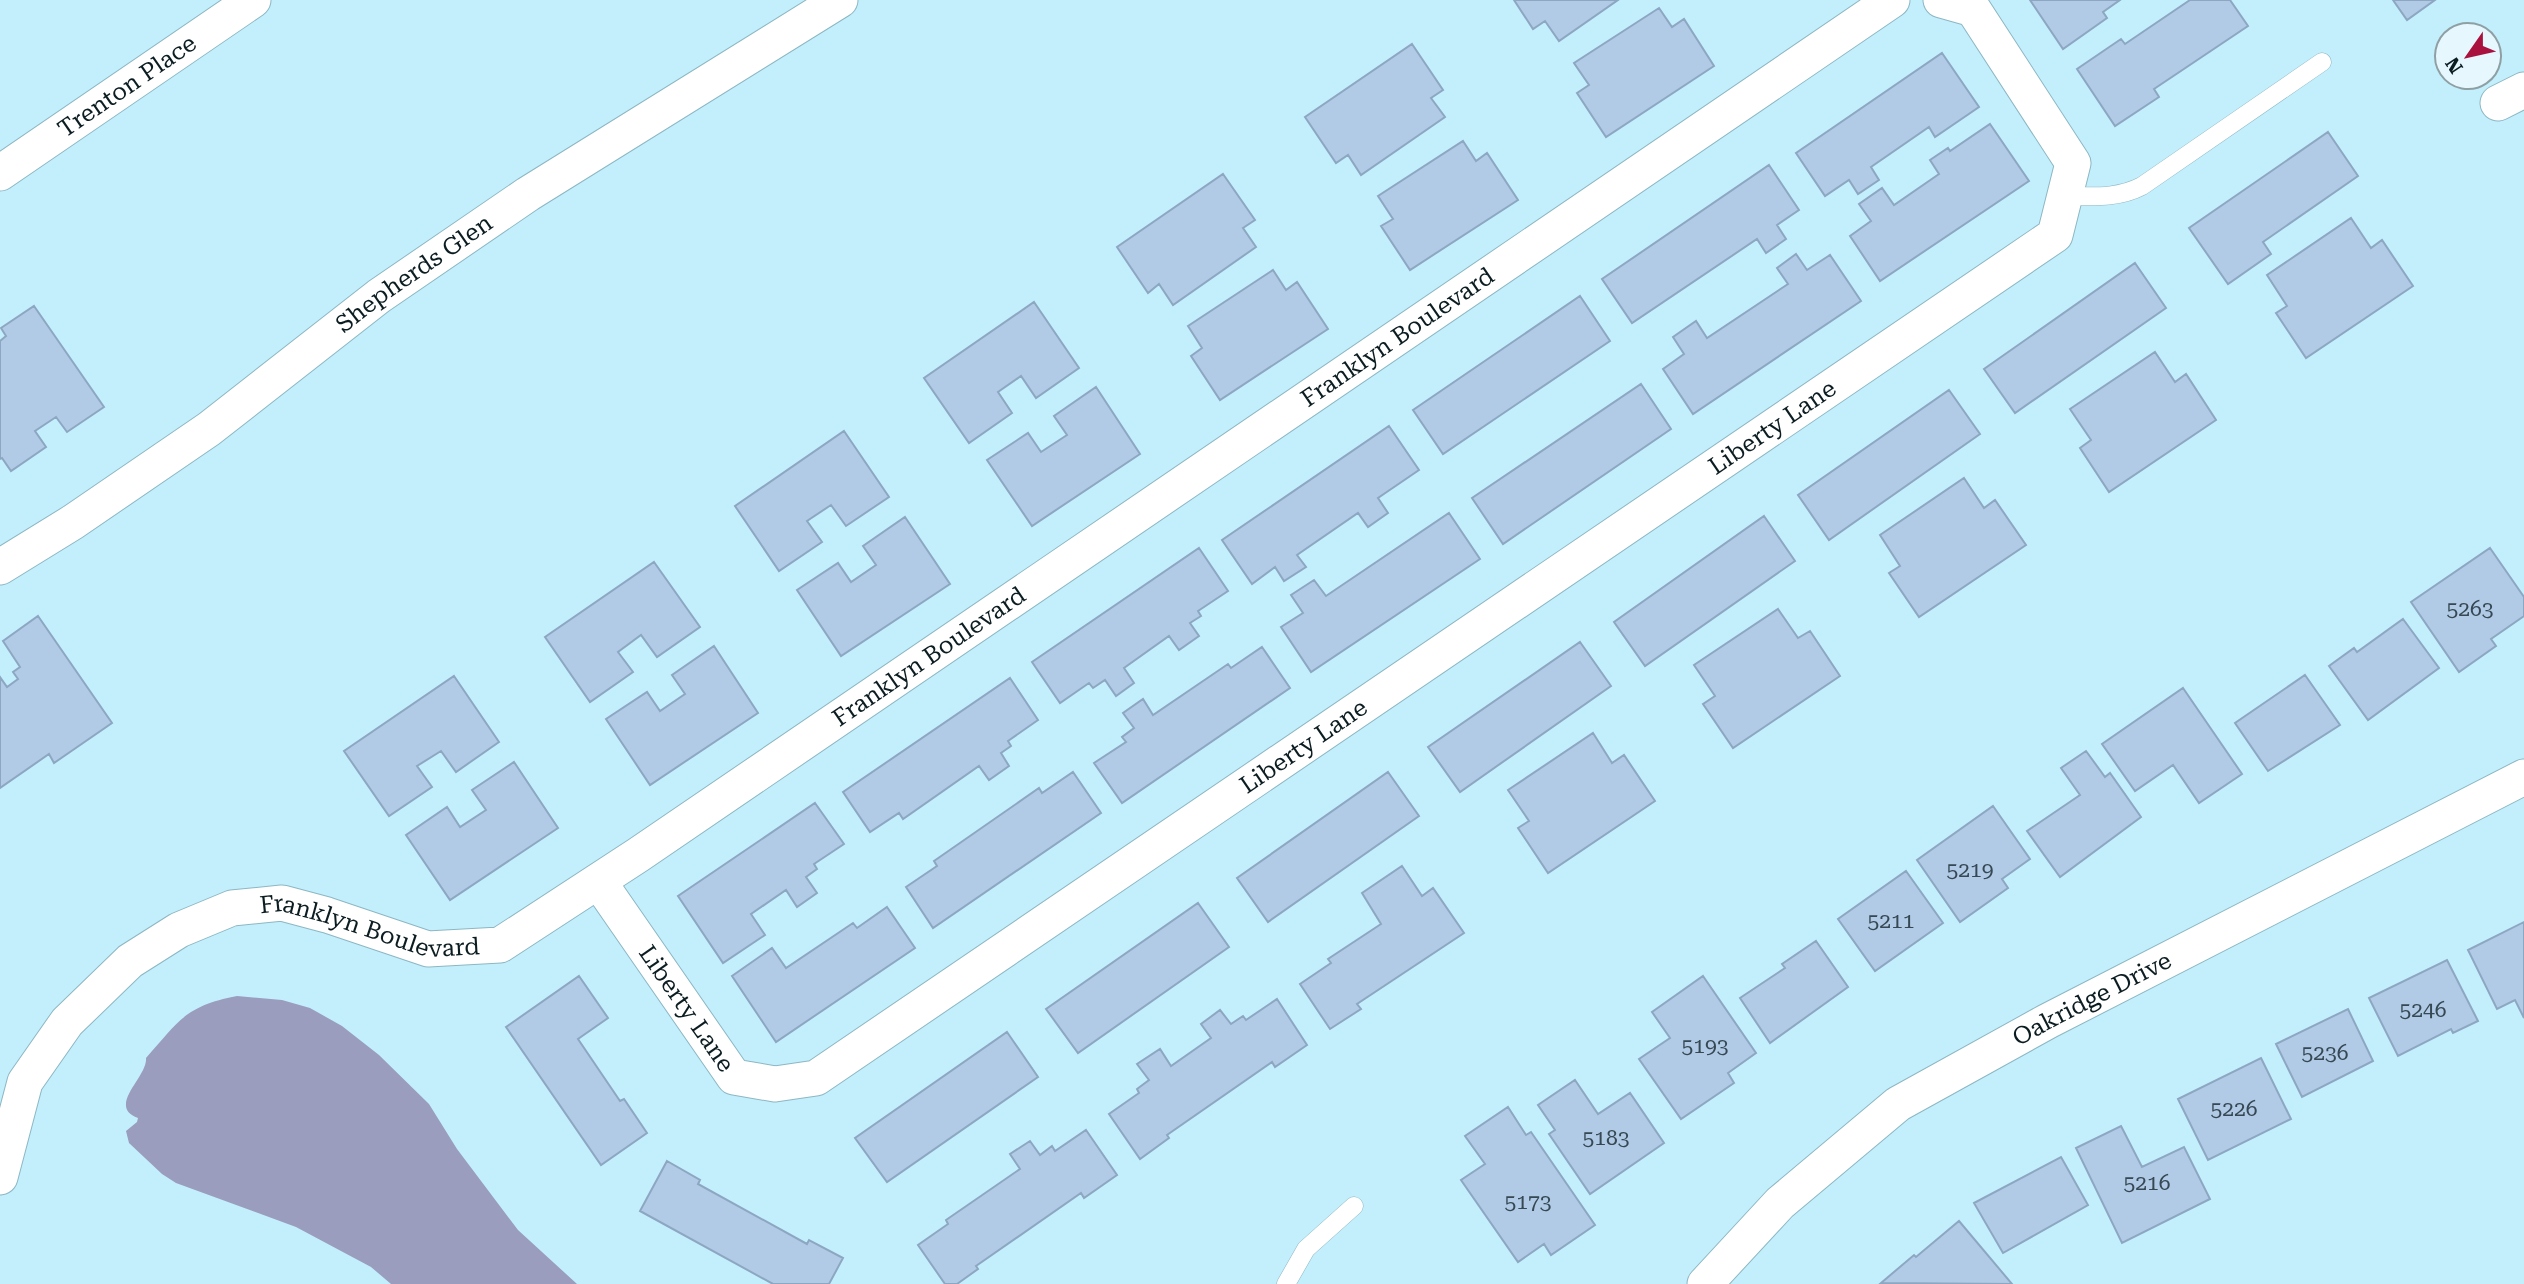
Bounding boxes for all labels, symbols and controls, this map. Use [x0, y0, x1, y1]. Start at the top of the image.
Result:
north arrow [2433, 21, 2503, 91]
street label: Trenton Place [53, 29, 202, 143]
text: N [2440, 52, 2468, 78]
street label: Shepherds Glen [330, 209, 498, 338]
street label: Franklyn Boulevard [1296, 262, 1499, 413]
street label: Liberty Lane [1703, 374, 1841, 480]
street label: Franklyn Boulevard [827, 581, 1031, 732]
house number: 5263 [2446, 597, 2494, 621]
street label: Liberty Lane [1235, 693, 1373, 799]
house number: 5219 [1946, 858, 1994, 882]
street label: Franklyn Boulevard [258, 889, 481, 963]
house number: 5211 [1867, 909, 1915, 933]
street label: Liberty Lane [633, 940, 740, 1077]
street label: Oakridge Drive [2008, 946, 2176, 1052]
house number: 5246 [2399, 998, 2447, 1022]
house number: 5193 [1681, 1034, 1729, 1058]
house number: 5236 [2301, 1041, 2349, 1065]
house number: 5226 [2210, 1097, 2258, 1121]
house number: 5183 [1582, 1126, 1630, 1150]
house number: 5216 [2123, 1171, 2171, 1195]
house number: 5173 [1504, 1190, 1552, 1214]

